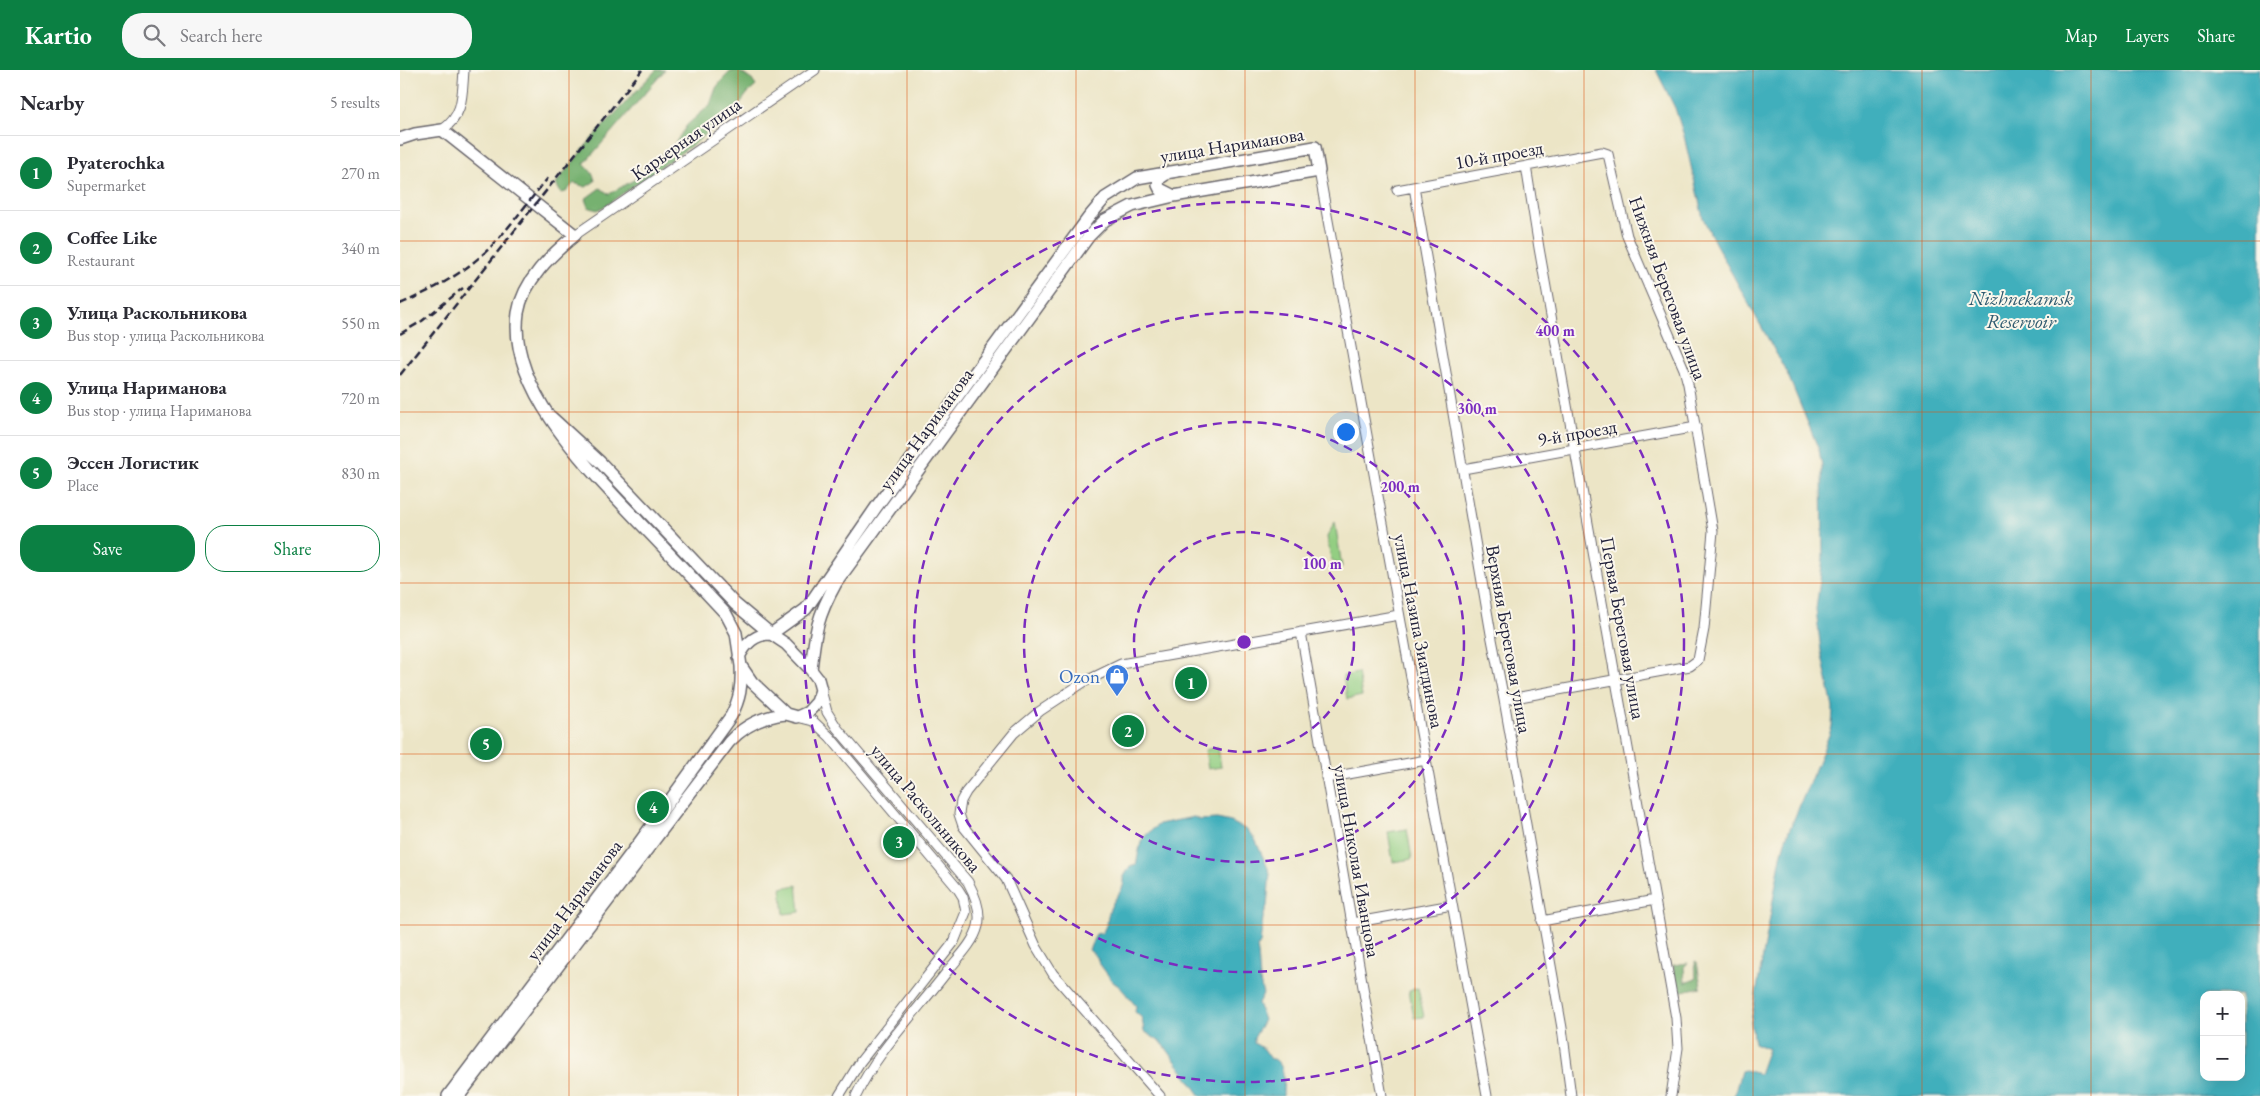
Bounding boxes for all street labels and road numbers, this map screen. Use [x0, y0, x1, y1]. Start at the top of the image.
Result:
street label: Карьерная улица [626, 92, 746, 186]
street label: улица Нариманова [1158, 121, 1306, 169]
street label: 10-й проезд [1453, 135, 1545, 175]
street label: Нижняя Береговая улица [1623, 193, 1713, 384]
street label: улица Нариманова [873, 362, 979, 495]
street label: 9-й проезд [1535, 414, 1619, 452]
street label: улица Назипа Зиатдинова [1388, 532, 1450, 731]
street label: Первая Береговая улица [1595, 535, 1651, 722]
street label: Верхняя Береговая улица [1480, 543, 1538, 736]
street label: улица Раскольникова [865, 738, 987, 878]
street label: улица Николая Иванцова [1328, 762, 1386, 960]
street label: улица Нариманова [520, 834, 628, 966]

